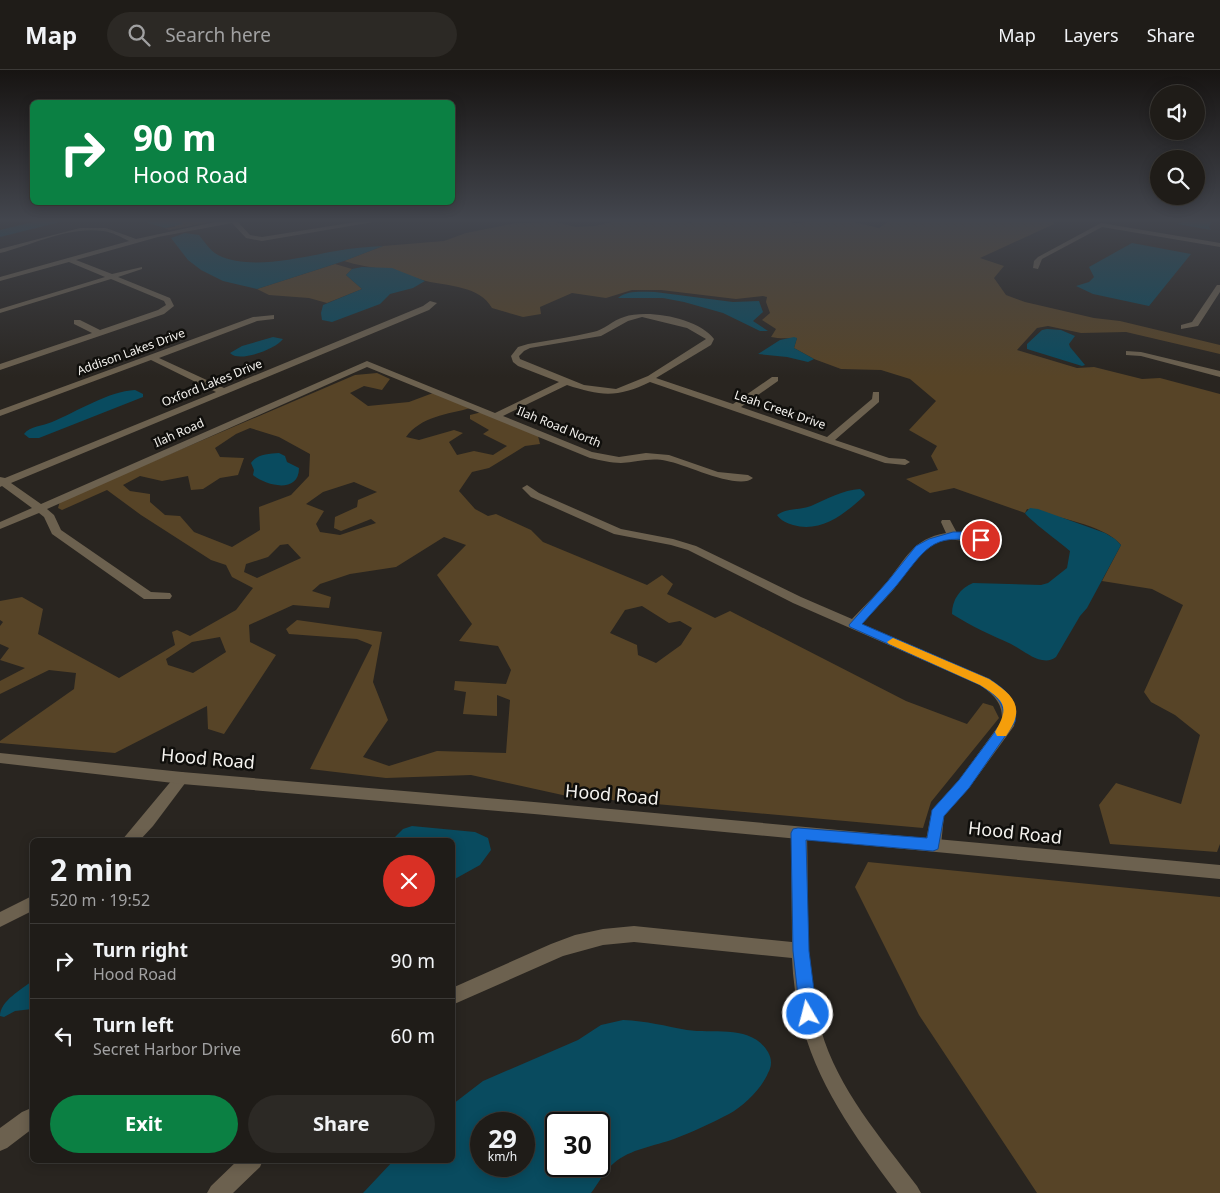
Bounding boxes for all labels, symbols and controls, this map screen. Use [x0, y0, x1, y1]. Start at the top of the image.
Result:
search box [107, 12, 457, 57]
text: Map [25, 18, 77, 51]
icon: search [125, 21, 153, 49]
text: Search here [165, 22, 271, 48]
text: Map [998, 23, 1036, 47]
text: Layers [1064, 23, 1119, 47]
text: Share [1147, 23, 1195, 47]
map controls [1150, 85, 1205, 205]
button: sound [1150, 85, 1205, 140]
text: 90 m [133, 114, 216, 161]
icon: right [50, 120, 115, 185]
button: search [1150, 150, 1205, 205]
text: Hood Road [133, 159, 248, 189]
street label: Addison Lakes Drive [74, 324, 187, 379]
street label: Oxford Lakes Drive [159, 355, 265, 410]
street label: Leah Creek Drive [732, 386, 828, 433]
street label: Ilah Road North [515, 402, 604, 451]
street label: Ilah Road [151, 414, 207, 451]
pin [960, 519, 1002, 561]
icon: arrive [967, 526, 995, 554]
street label: Hood Road [160, 742, 256, 774]
street label: Hood Road [564, 778, 660, 810]
street label: Hood Road [967, 815, 1063, 849]
text: 2 min [50, 849, 133, 890]
button: close [383, 855, 435, 907]
text: 520 m · 19:52 [50, 889, 150, 911]
text: Turn right [93, 937, 188, 963]
icon: right [50, 947, 78, 975]
text: 90 m [391, 948, 435, 974]
text: Hood Road [93, 963, 177, 985]
position arrow [781, 987, 833, 1039]
text: Turn left [93, 1012, 174, 1038]
icon: left [50, 1022, 78, 1050]
text: 60 m [391, 1023, 435, 1049]
text: Secret Harbor Drive [93, 1038, 241, 1060]
button: Exit [50, 1095, 238, 1153]
button: Share [248, 1095, 435, 1153]
speed limit sign: 30 [545, 1112, 610, 1177]
text: 29 [488, 1121, 517, 1155]
text: km/h [488, 1148, 517, 1165]

